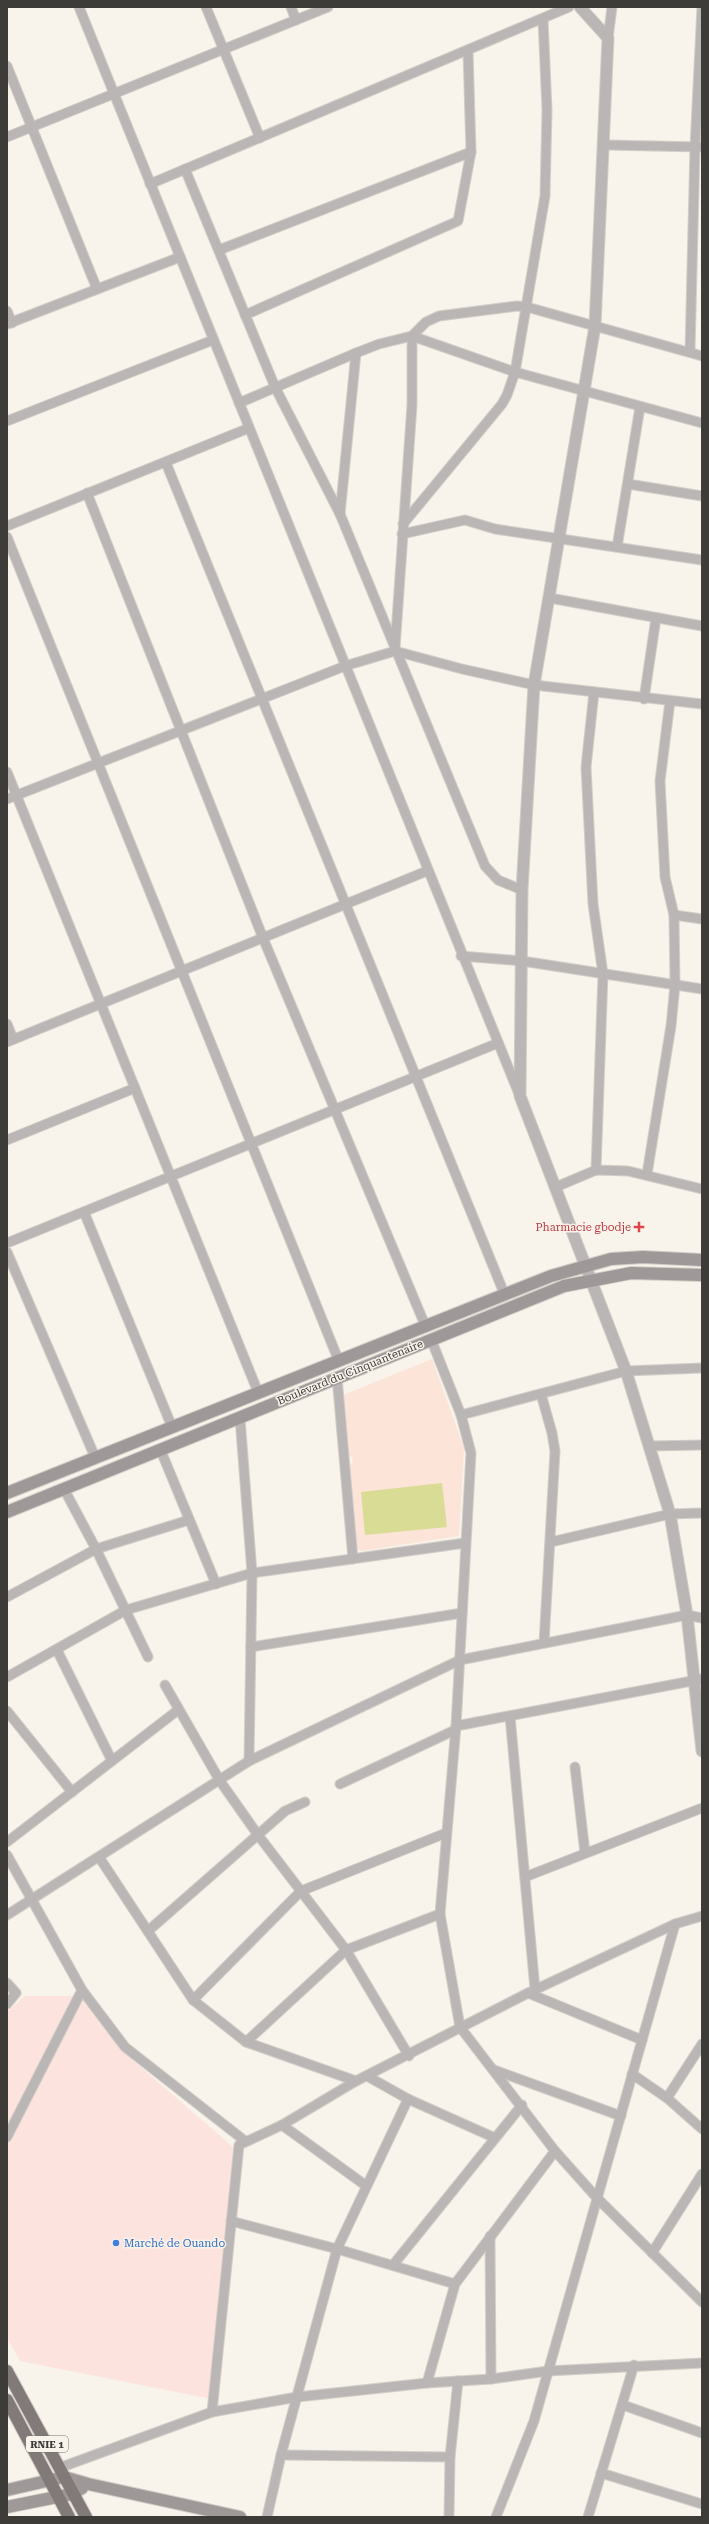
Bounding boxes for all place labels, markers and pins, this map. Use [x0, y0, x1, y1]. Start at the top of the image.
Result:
place label: Pharmacie gbodje [536, 1221, 631, 1234]
marker: Pharmacie gbodje [634, 1222, 644, 1232]
place label: Marché de Ouando [124, 2237, 225, 2250]
marker: Marché de Ouando [111, 2238, 121, 2248]

